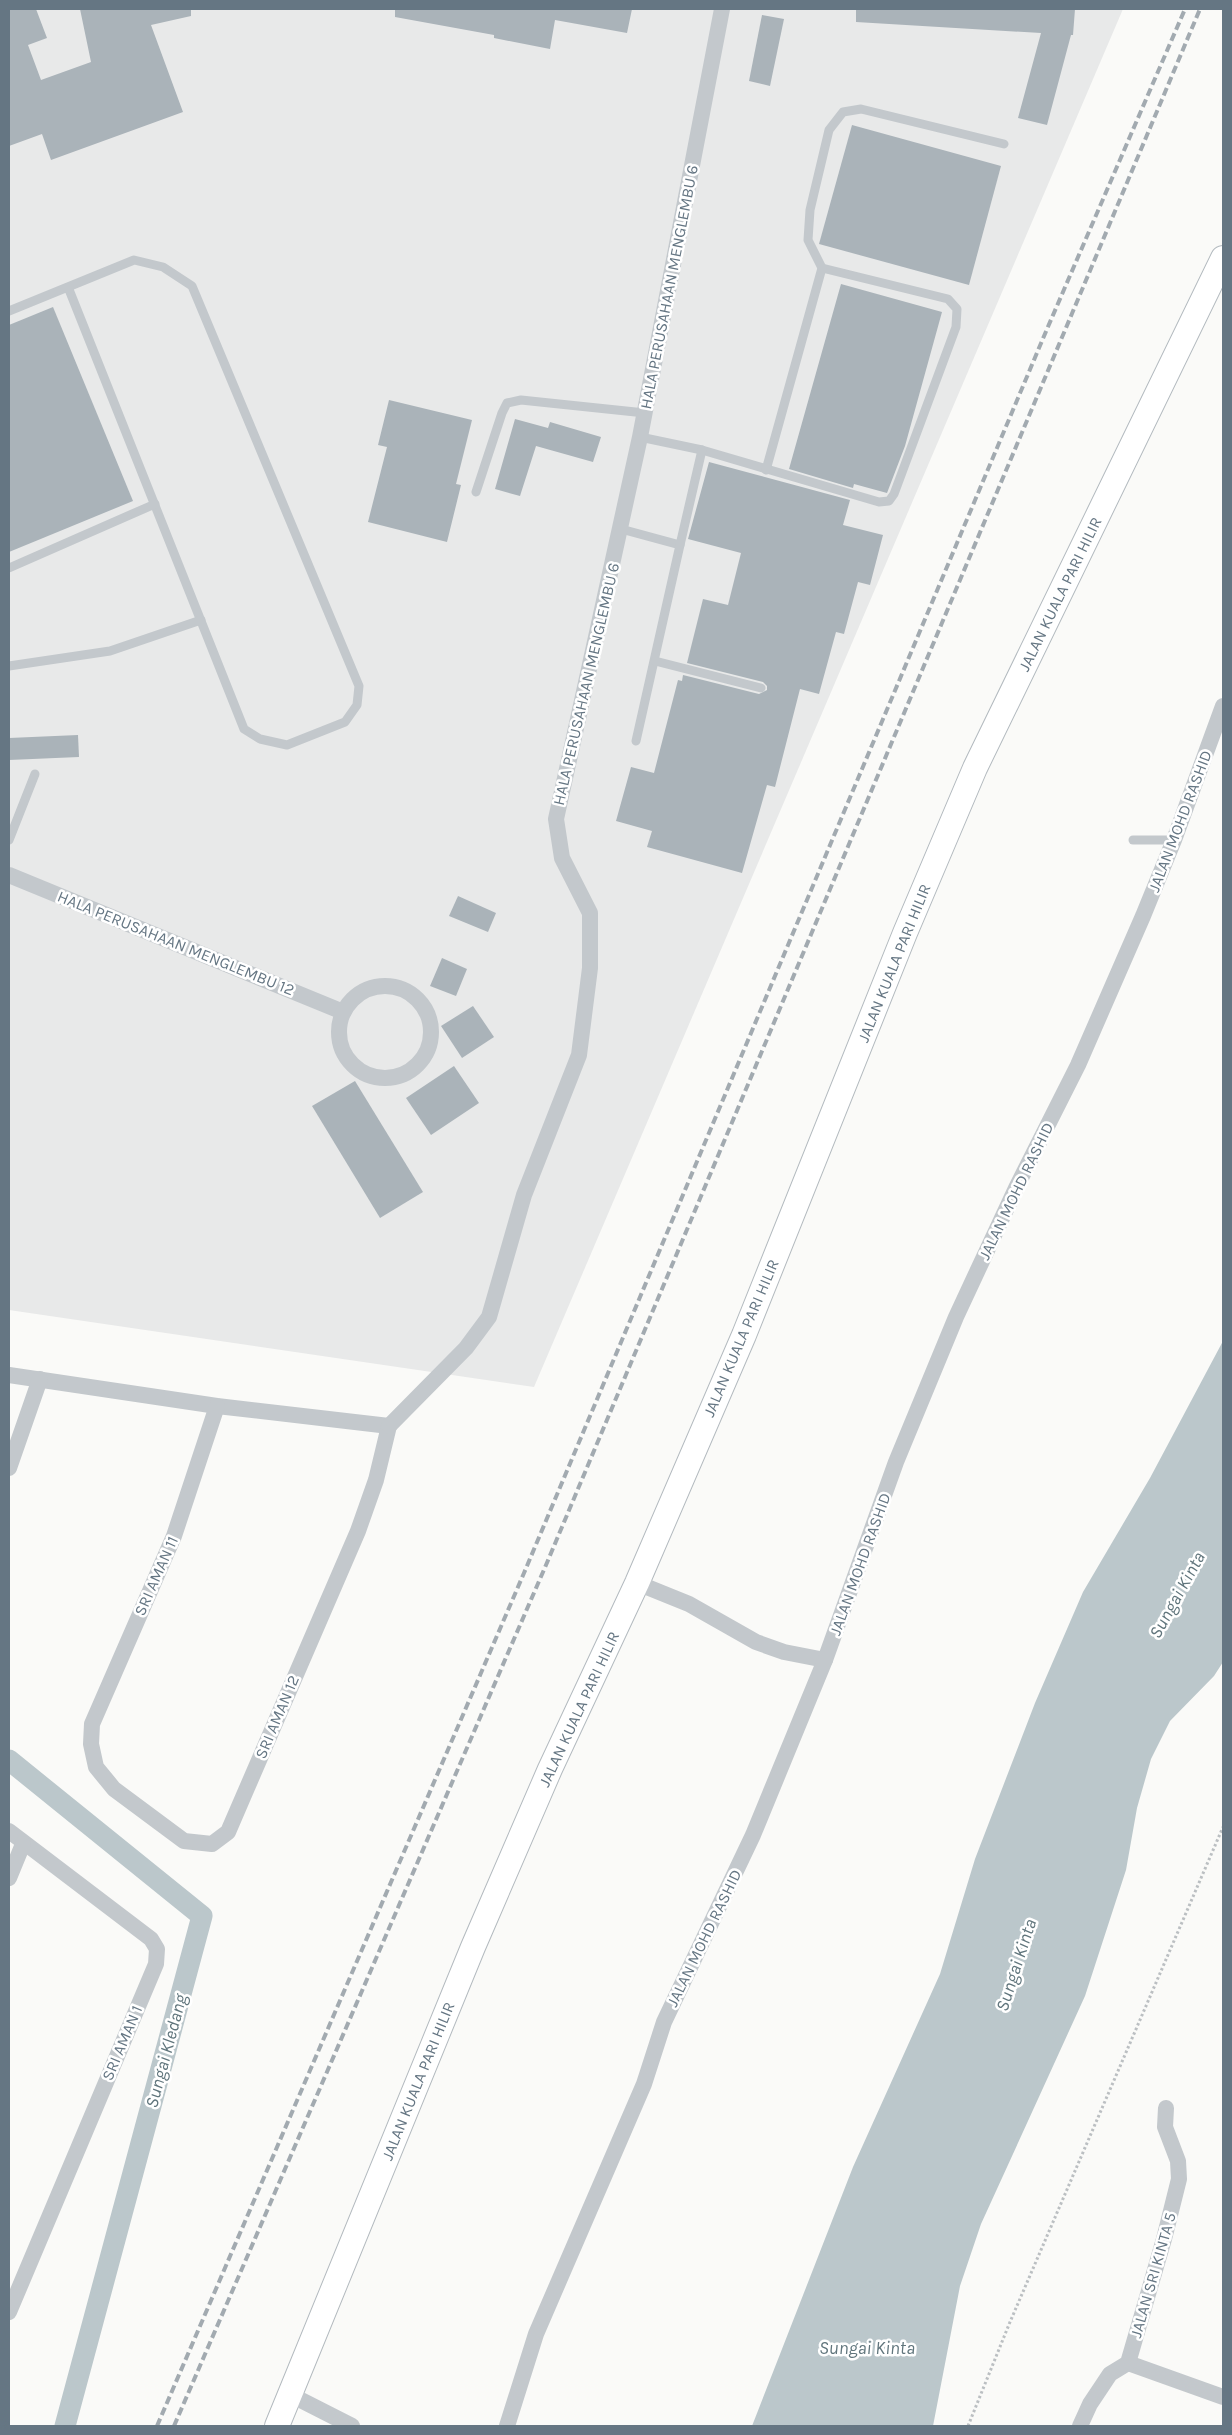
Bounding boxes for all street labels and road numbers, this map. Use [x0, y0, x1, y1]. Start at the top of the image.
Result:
street label: HALA PERUSAHAAN MENGLEMBU 6 [636, 163, 702, 411]
street label: JALAN KUALA PARI HILIR [1014, 514, 1106, 674]
street label: HALA PERUSAHAAN MENGLEMBU 6 [549, 561, 623, 807]
street label: JALAN MOHD RASHID [1144, 747, 1216, 895]
street label: JALAN KUALA PARI HILIR [853, 881, 935, 1045]
street label: HALA PERUSAHAAN MENGLEMBU 12 [55, 887, 297, 999]
street label: JALAN MOHD RASHID [974, 1119, 1058, 1263]
street label: JALAN KUALA PARI HILIR [699, 1256, 783, 1420]
street label: JALAN MOHD RASHID [825, 1490, 895, 1638]
street label: SRI AMAN 11 [130, 1533, 182, 1619]
street label: JALAN KUALA PARI HILIR [535, 1628, 623, 1790]
street label: SRI AMAN 12 [251, 1672, 303, 1762]
street label: JALAN MOHD RASHID [662, 1866, 746, 2010]
street label: JALAN KUALA PARI HILIR [377, 1999, 459, 2163]
street label: SRI AMAN 1 [98, 2003, 146, 2083]
street label: JALAN SRI KINTA 5 [1126, 2210, 1180, 2340]

